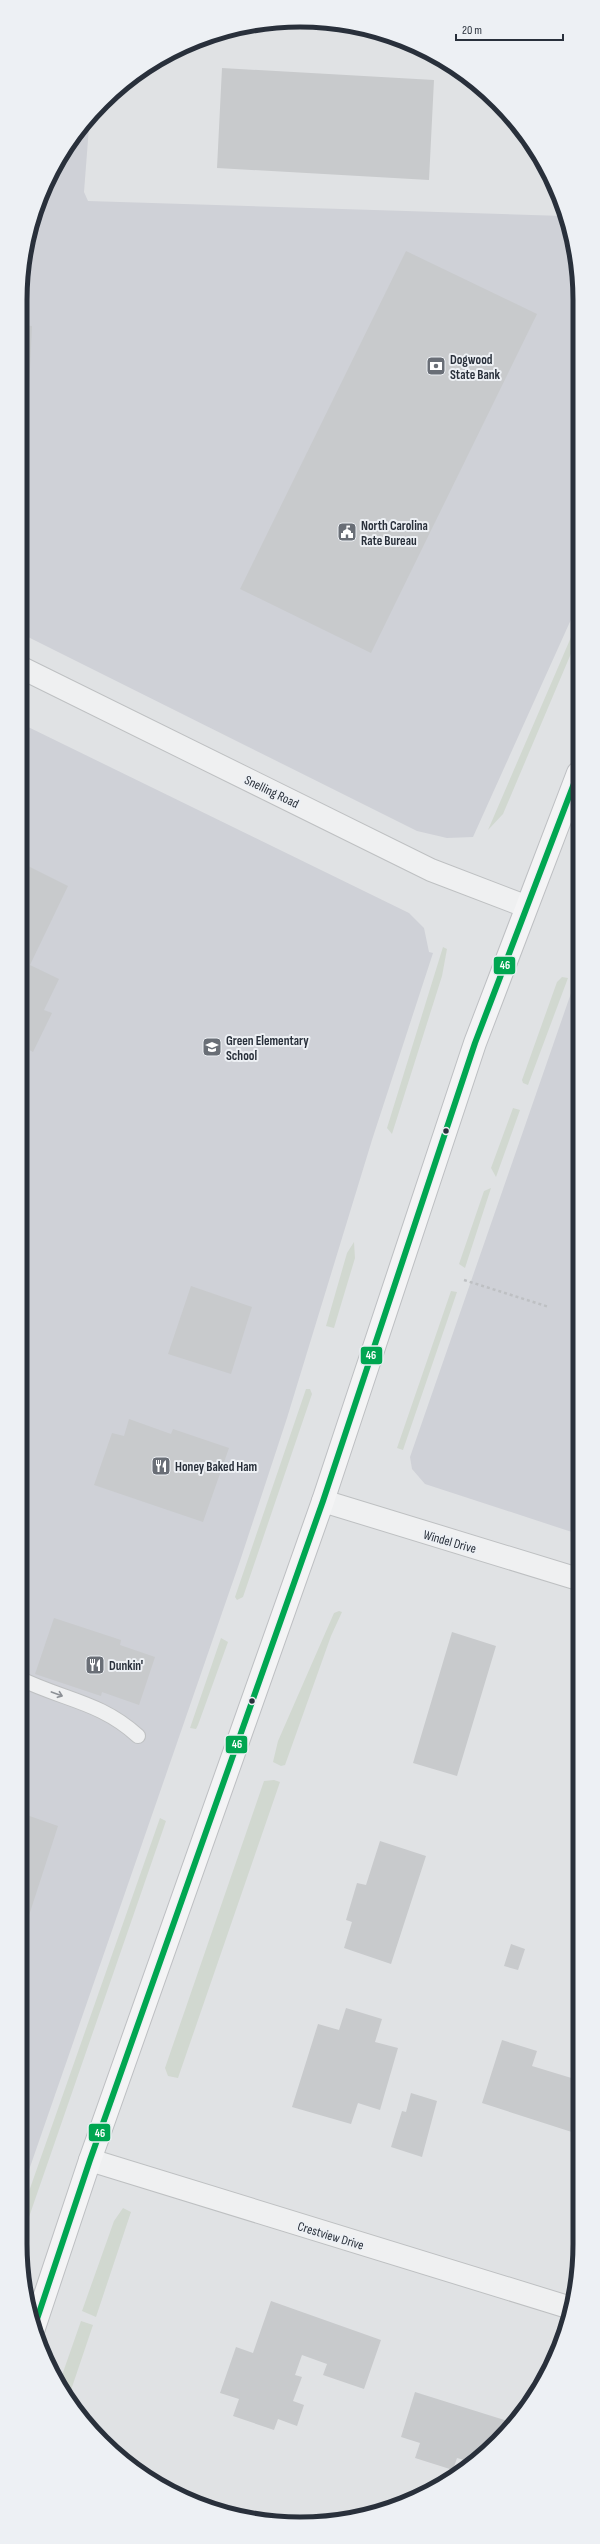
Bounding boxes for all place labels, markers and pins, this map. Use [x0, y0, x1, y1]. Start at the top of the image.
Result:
place label: Dogwood State Bank [450, 352, 501, 383]
bank icon: Dogwood State Bank [425, 355, 447, 377]
place label: North Carolina Rate Bureau [361, 518, 428, 549]
public building icon: North Carolina Rate Bureau [336, 521, 358, 543]
place label: Green Elementary School [226, 1033, 309, 1064]
school or university icon: Green Elementary School [201, 1036, 223, 1058]
unlabelled marker [441, 1126, 451, 1136]
restaurant icon: Honey Baked Ham [150, 1455, 172, 1477]
place label: Honey Baked Ham [175, 1459, 258, 1475]
restaurant icon: Dunkin' [84, 1654, 106, 1676]
place label: Dunkin' [109, 1658, 143, 1674]
unlabelled marker [247, 1696, 257, 1706]

